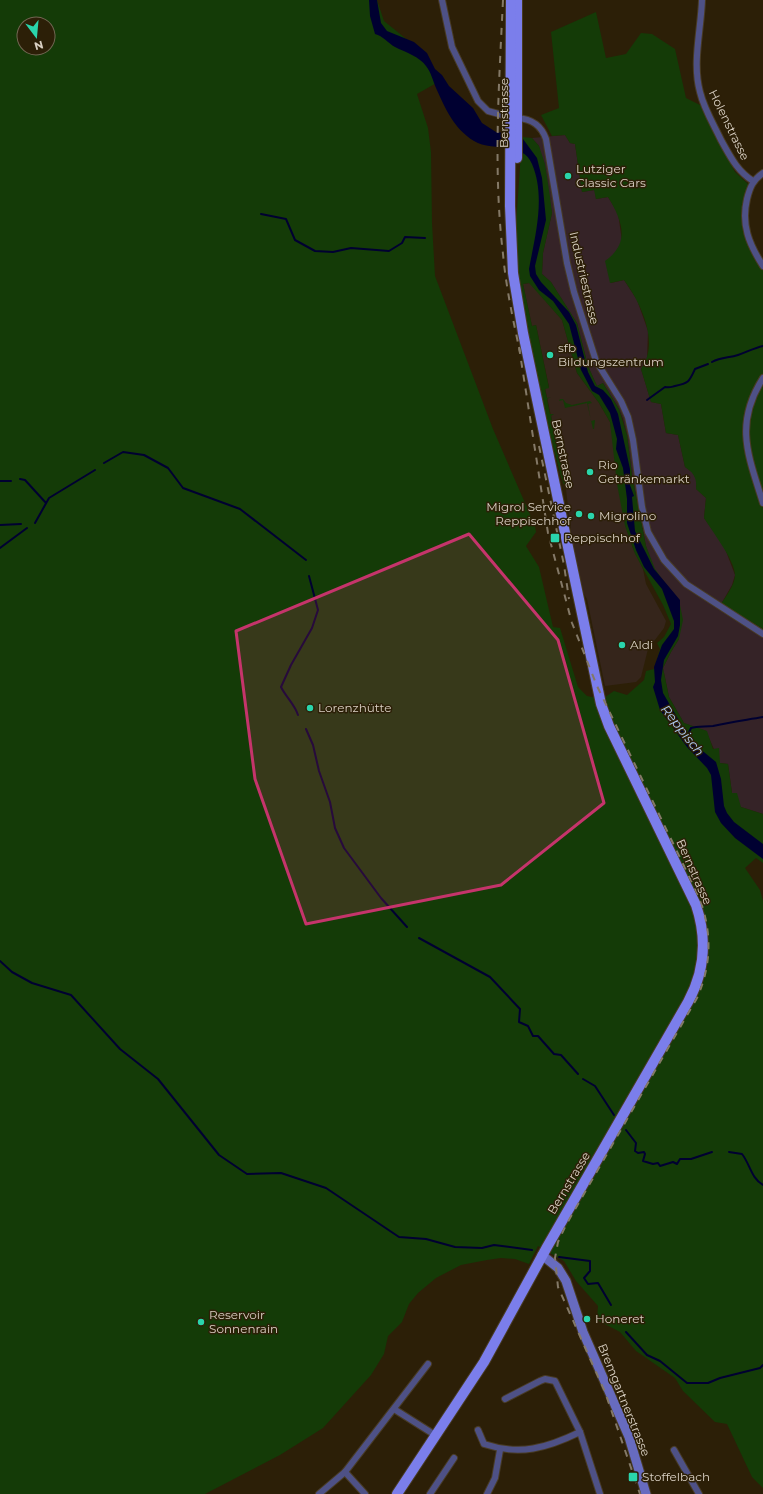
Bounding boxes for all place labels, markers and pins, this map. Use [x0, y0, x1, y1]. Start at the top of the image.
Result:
place label: Lutziger Classic Cars [576, 161, 646, 190]
marker: Lutziger Classic Cars [563, 171, 573, 181]
place label: sfb Bildungszentrum [558, 340, 664, 369]
marker: sfb Bildungszentrum [545, 350, 555, 360]
place label: Rio Getränkemarkt [598, 457, 690, 486]
marker: Rio Getränkemarkt [585, 467, 595, 477]
place label: Migrol Service Reppischhof [486, 499, 572, 528]
place label: Migrolino [599, 508, 656, 523]
marker: Migrol Service Reppischhof [574, 509, 584, 519]
marker: Migrolino [586, 511, 596, 521]
place label: Reppischhof [564, 530, 641, 545]
marker: Reppischhof [549, 532, 561, 544]
place label: Aldi [630, 637, 653, 652]
marker: Aldi [617, 640, 627, 650]
place label: Lorenzhütte [318, 700, 391, 715]
marker: Lorenzhütte [305, 703, 315, 713]
place label: Reservoir Sonnenrain [209, 1307, 278, 1336]
place label: Honeret [595, 1311, 645, 1326]
marker: Honeret [582, 1314, 592, 1324]
marker: Reservoir Sonnenrain [196, 1317, 206, 1327]
place label: Stoffelbach [642, 1469, 710, 1484]
marker: Stoffelbach [627, 1471, 639, 1483]

